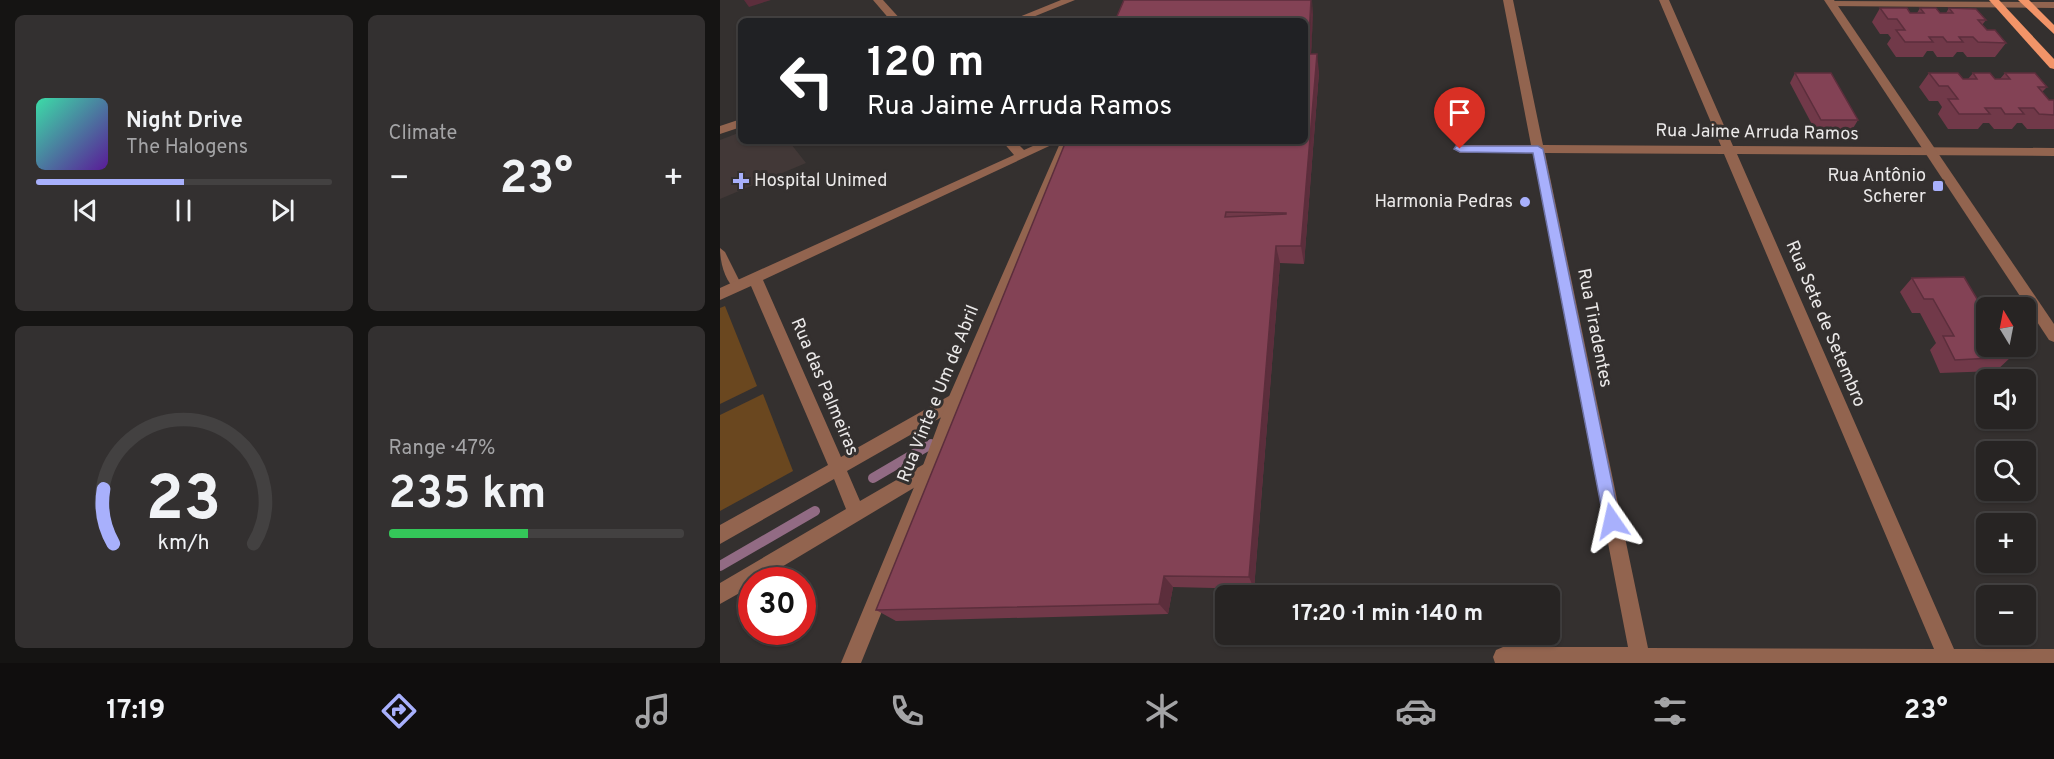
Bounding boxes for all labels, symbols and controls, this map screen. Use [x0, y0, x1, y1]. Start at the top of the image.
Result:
text: 120 m [867, 38, 984, 91]
icon: left [768, 42, 846, 120]
pin [1434, 87, 1485, 149]
text: Rua Jaime Arruda Ramos [867, 90, 1172, 124]
icon: arrive [1443, 96, 1476, 129]
text: Night Drive [126, 108, 243, 135]
street label: Rua Jaime Arruda Ramos [1655, 120, 1859, 146]
text: Climate [389, 121, 457, 147]
text: The Halogens [126, 135, 248, 161]
text: 23° [500, 152, 573, 209]
text: − [389, 159, 410, 201]
text: + [663, 159, 684, 201]
place label: Rua Antônio Scherer [1827, 165, 1926, 209]
place label: Hospital Unimed [754, 170, 887, 193]
marker: Hospital Unimed [732, 172, 750, 190]
marker: Rua Antônio Scherer [1931, 179, 1945, 193]
place label: Harmonia Pedras [1374, 191, 1513, 214]
icon: previous [69, 194, 102, 227]
icon: pause [167, 194, 200, 227]
icon: next [266, 194, 299, 227]
marker: Harmonia Pedras [1518, 195, 1532, 209]
street label: Rua Sete de Setembro [1780, 237, 1870, 411]
street label: Rua Tiradentes [1571, 267, 1617, 389]
north arrow [1976, 297, 2036, 357]
map controls [1976, 297, 2036, 645]
street label: Rua Vinte e Um de Abril [893, 302, 985, 486]
street label: Rua das Palmeiras [785, 315, 863, 459]
button: sound [1976, 369, 2036, 429]
text: Range · 47% [389, 436, 495, 462]
button: search [1976, 441, 2036, 501]
text: 23 [146, 463, 222, 542]
text: 235 km [389, 467, 546, 524]
position arrow [1580, 489, 1644, 553]
button: + [1976, 513, 2036, 573]
text: km/h [158, 530, 210, 557]
speed limit sign: 30 [738, 567, 816, 645]
button: − [1976, 585, 2036, 645]
text: 17:20 · 1 min · 140 m [1292, 601, 1483, 628]
icon: directions [378, 690, 420, 732]
icon: music [632, 690, 674, 732]
icon: phone [886, 690, 928, 732]
icon: climate [1141, 690, 1183, 732]
icon: car [1395, 690, 1437, 732]
icon: filters [1649, 690, 1691, 732]
text: 17:19 [106, 694, 165, 728]
text: 23° [1904, 694, 1948, 728]

